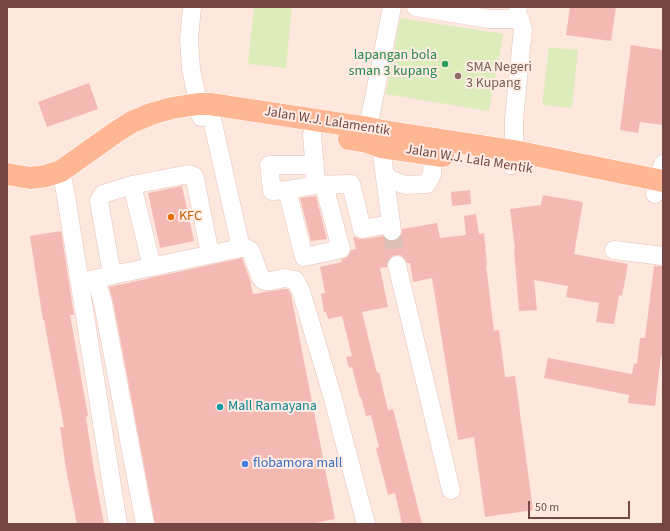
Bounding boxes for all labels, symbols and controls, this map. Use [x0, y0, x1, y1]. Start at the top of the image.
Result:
place label: lapangan bola sman 3 kupang [349, 48, 437, 80]
marker: lapangan bola sman 3 kupang [440, 59, 450, 69]
place label: SMA Negeri 3 Kupang [466, 60, 532, 92]
marker: SMA Negeri 3 Kupang [453, 71, 463, 81]
street label: Jalan W.J. Lalamentik [263, 104, 391, 140]
street label: Jalan W.J. Lala Mentik [404, 142, 534, 178]
place label: KFC [179, 209, 202, 225]
marker: KFC [166, 212, 176, 222]
place label: Mall Ramayana [228, 399, 317, 415]
marker: Mall Ramayana [215, 402, 225, 412]
place label: flobamora mall [253, 456, 342, 472]
marker: flobamora mall [240, 459, 250, 469]
scale bar [530, 493, 632, 519]
text: 50 m [535, 499, 559, 516]

